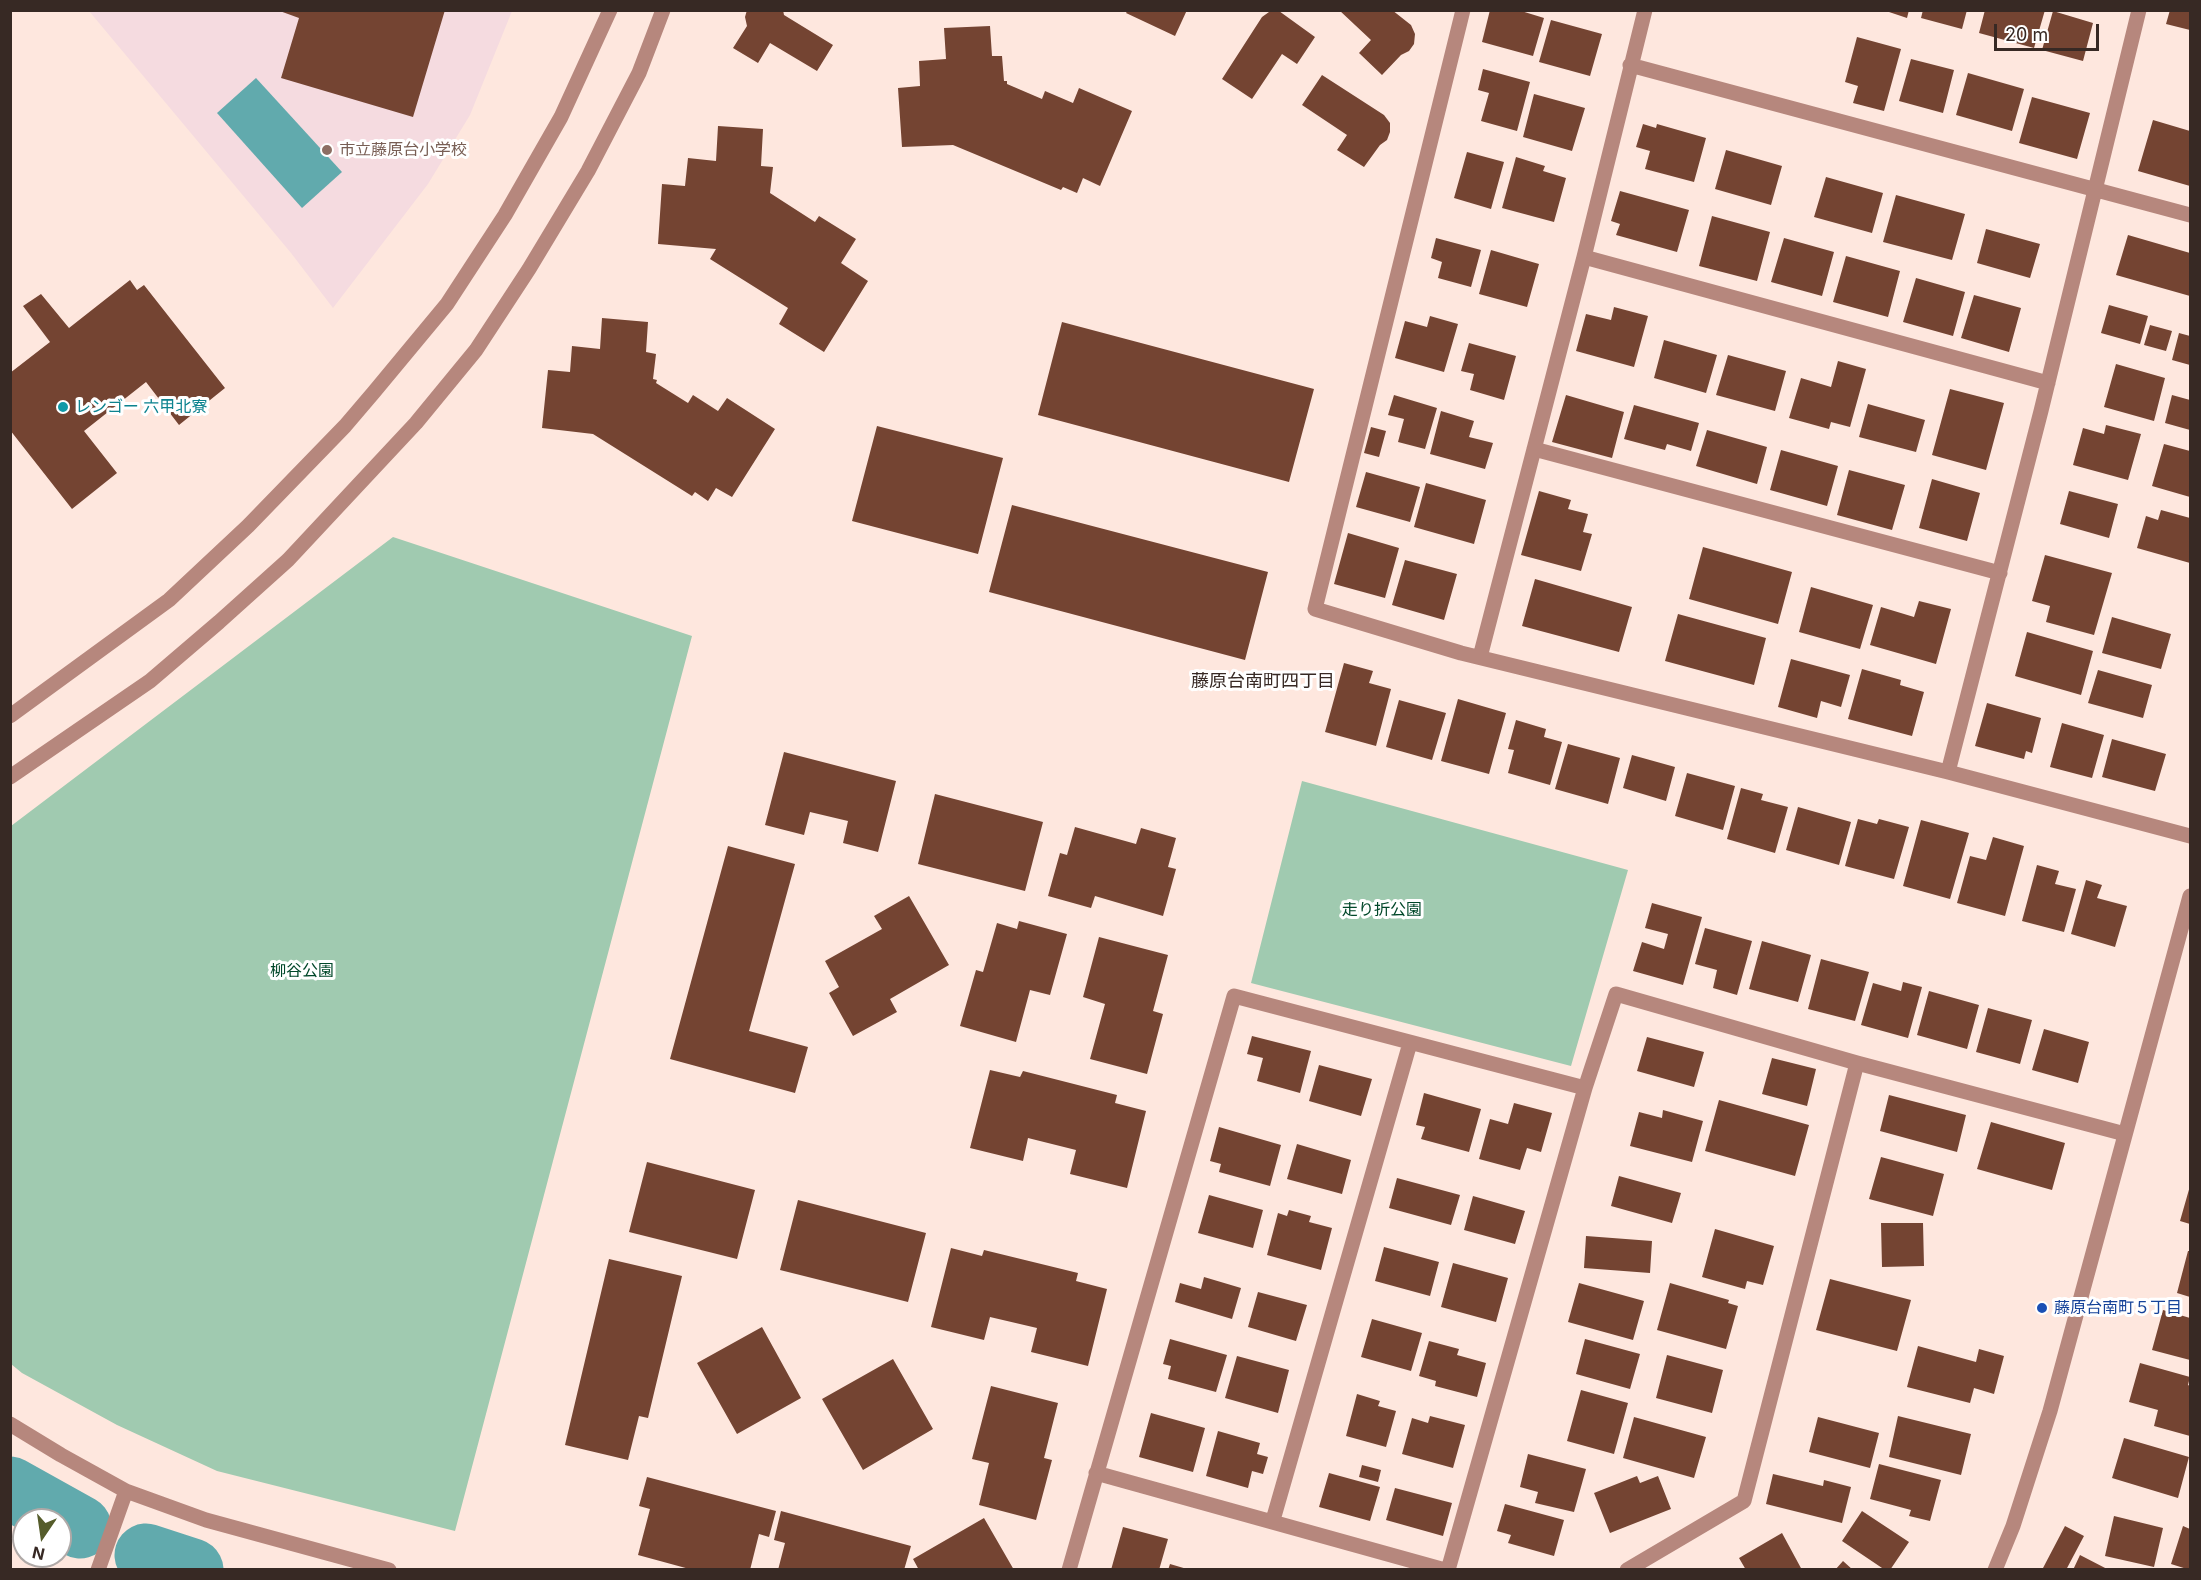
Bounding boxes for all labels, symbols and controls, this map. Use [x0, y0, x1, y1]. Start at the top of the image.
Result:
scale bar [1997, 12, 2102, 50]
text: 20 m [2005, 24, 2048, 45]
place label: 市立藤原台小学校 [339, 140, 467, 160]
marker: 市立藤原台小学校 [320, 143, 334, 157]
place label: レンゴー 六甲北寮 [75, 397, 207, 417]
marker: レンゴー 六甲北寮 [56, 400, 70, 414]
district label: 藤原台南町四丁目 [1191, 671, 1335, 693]
park label: 走り折公園 [1342, 900, 1422, 920]
park label: 柳谷公園 [270, 961, 334, 981]
place label: 藤原台南町５丁目 [2054, 1298, 2182, 1318]
marker: 藤原台南町５丁目 [2035, 1301, 2049, 1315]
north arrow [12, 1508, 72, 1568]
text: N [30, 1542, 47, 1565]

